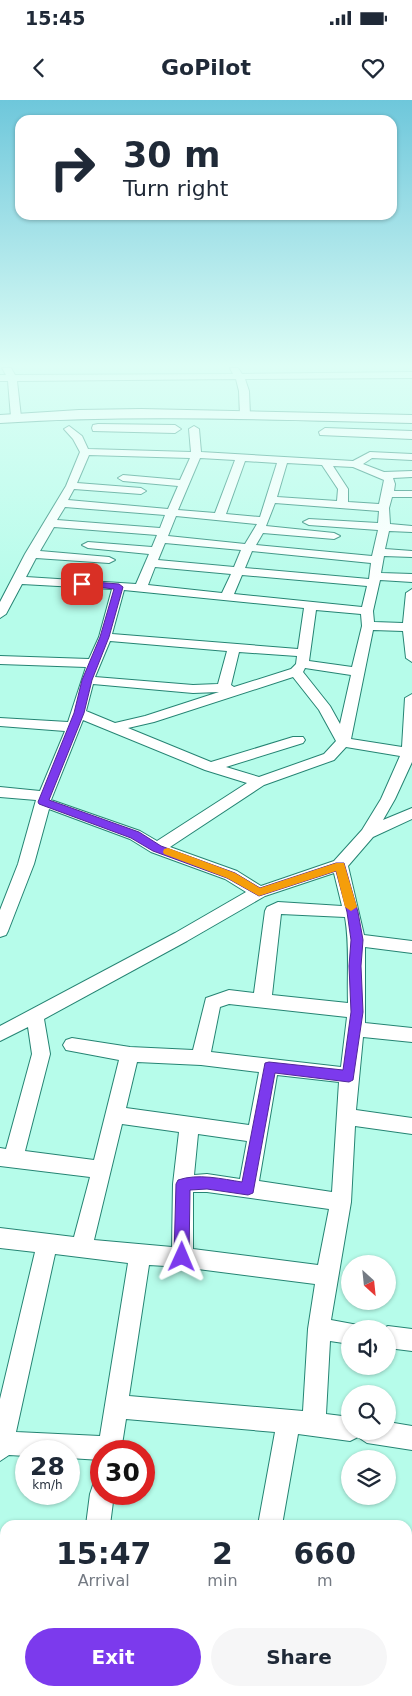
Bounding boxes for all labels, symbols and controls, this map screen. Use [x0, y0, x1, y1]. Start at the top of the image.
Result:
text: 15:45 [25, 7, 85, 29]
icon: back [25, 54, 53, 82]
icon: heart [359, 54, 387, 82]
text: GoPilot [161, 55, 251, 80]
icon: right [40, 135, 105, 200]
text: 30 m [123, 135, 220, 175]
text: Turn right [123, 176, 228, 201]
pin [61, 563, 103, 605]
icon: arrive [68, 570, 96, 598]
position arrow [155, 1230, 207, 1282]
north arrow [341, 1255, 396, 1310]
map controls [341, 1255, 396, 1505]
button: sound [341, 1320, 396, 1375]
button: search [341, 1385, 396, 1440]
speed limit sign: 30 [90, 1440, 155, 1505]
button: layers [341, 1450, 396, 1505]
text: 28 [30, 1452, 65, 1481]
text: km/h [32, 1478, 63, 1492]
text: 15:47 [56, 1536, 151, 1571]
text: 2 [212, 1536, 233, 1571]
text: 660 [293, 1536, 356, 1571]
text: Arrival [78, 1571, 130, 1590]
text: min [207, 1571, 238, 1590]
text: m [317, 1571, 333, 1590]
button: Exit [25, 1628, 201, 1686]
button: Share [211, 1628, 387, 1686]

